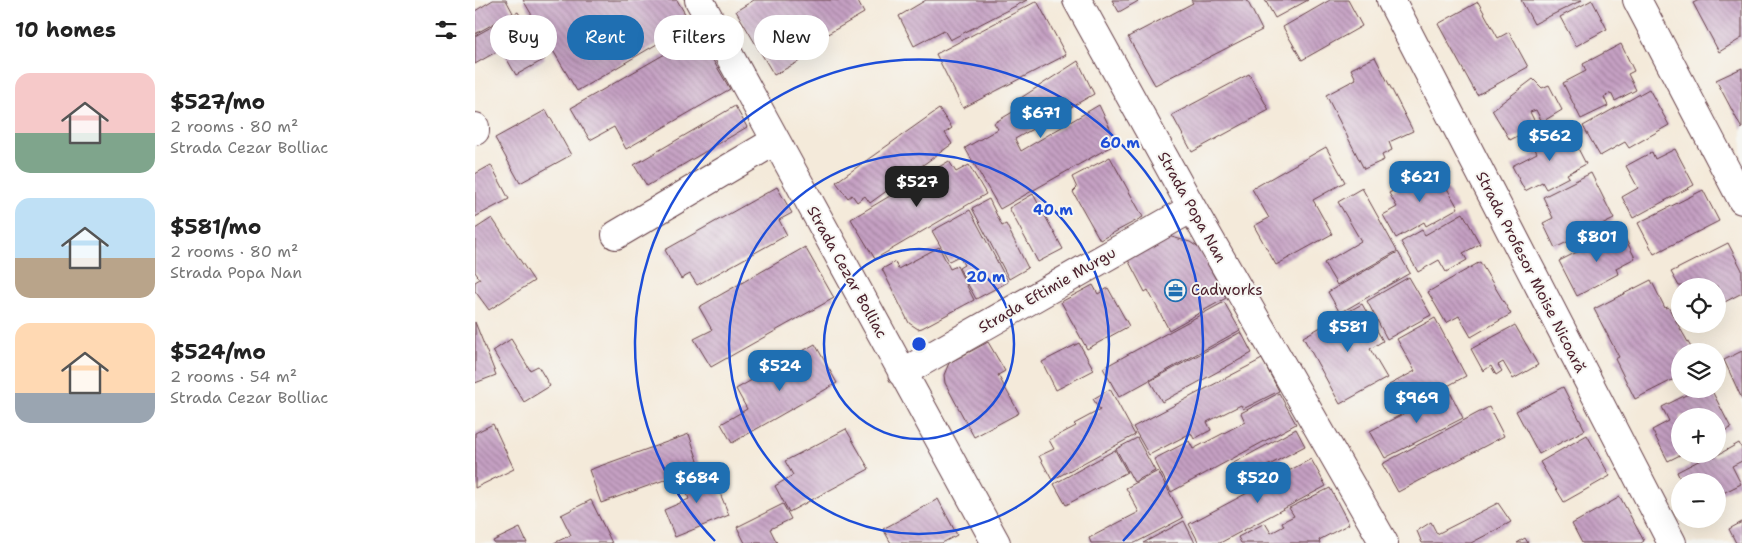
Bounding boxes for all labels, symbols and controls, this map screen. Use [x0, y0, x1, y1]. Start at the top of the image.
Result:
chip: Buy [490, 15, 557, 60]
chip: Rent [567, 15, 644, 60]
chip: Filters [654, 15, 744, 60]
chip: New [754, 15, 829, 60]
text: 10 homes [15, 16, 116, 44]
icon: filters [432, 16, 460, 44]
text: $527/mo [170, 88, 265, 116]
icon: home [55, 93, 115, 153]
pin: $671 [1011, 96, 1071, 139]
text: $671 [1021, 102, 1061, 123]
text: 2 rooms · 80 m² [170, 116, 298, 137]
pin: $562 [1520, 120, 1580, 162]
text: $562 [1529, 125, 1571, 146]
text: 60 m [1100, 133, 1140, 153]
text: Strada Cezar Bolliac [170, 137, 328, 158]
street label: Strada Popa Nan [1153, 148, 1231, 266]
pin: $621 [1390, 160, 1450, 203]
pin: $527 [887, 166, 947, 208]
text: $621 [1400, 166, 1440, 187]
street label: Strada Profesor Moise Nicoară [1471, 168, 1591, 377]
text: $527 [896, 171, 938, 192]
text: 40 m [1033, 200, 1073, 220]
street label: Strada Cezar Bolliac [802, 202, 892, 342]
text: $581/mo [170, 213, 261, 241]
icon: home [55, 218, 115, 278]
pin: $801 [1567, 220, 1627, 263]
text: $801 [1577, 226, 1617, 247]
text: 2 rooms · 80 m² [170, 241, 298, 262]
street label: Strada Eftimie Murgu [975, 242, 1119, 338]
text: Strada Popa Nan [170, 262, 302, 283]
text: 20 m [966, 267, 1006, 287]
office icon: Cadworks [1163, 278, 1187, 302]
map controls [1671, 278, 1726, 528]
button: locate [1671, 278, 1726, 333]
place label: Cadworks [1191, 280, 1263, 300]
pin: $581 [1318, 310, 1378, 353]
text: $581 [1328, 316, 1368, 337]
centre of rings [910, 335, 928, 353]
text: $524/mo [170, 338, 266, 366]
icon: home [55, 343, 115, 403]
button: layers [1671, 343, 1726, 398]
pin: $524 [750, 350, 810, 392]
text: $524 [759, 355, 801, 376]
text: 2 rooms · 54 m² [170, 366, 297, 387]
pin: $969 [1387, 382, 1447, 424]
text: Strada Cezar Bolliac [170, 387, 328, 408]
text: $969 [1395, 387, 1439, 408]
button: + [1671, 408, 1726, 463]
pin: $684 [667, 462, 727, 504]
pin: $520 [1228, 462, 1288, 504]
text: $684 [675, 467, 719, 488]
text: $520 [1237, 467, 1279, 488]
button: − [1671, 473, 1726, 528]

